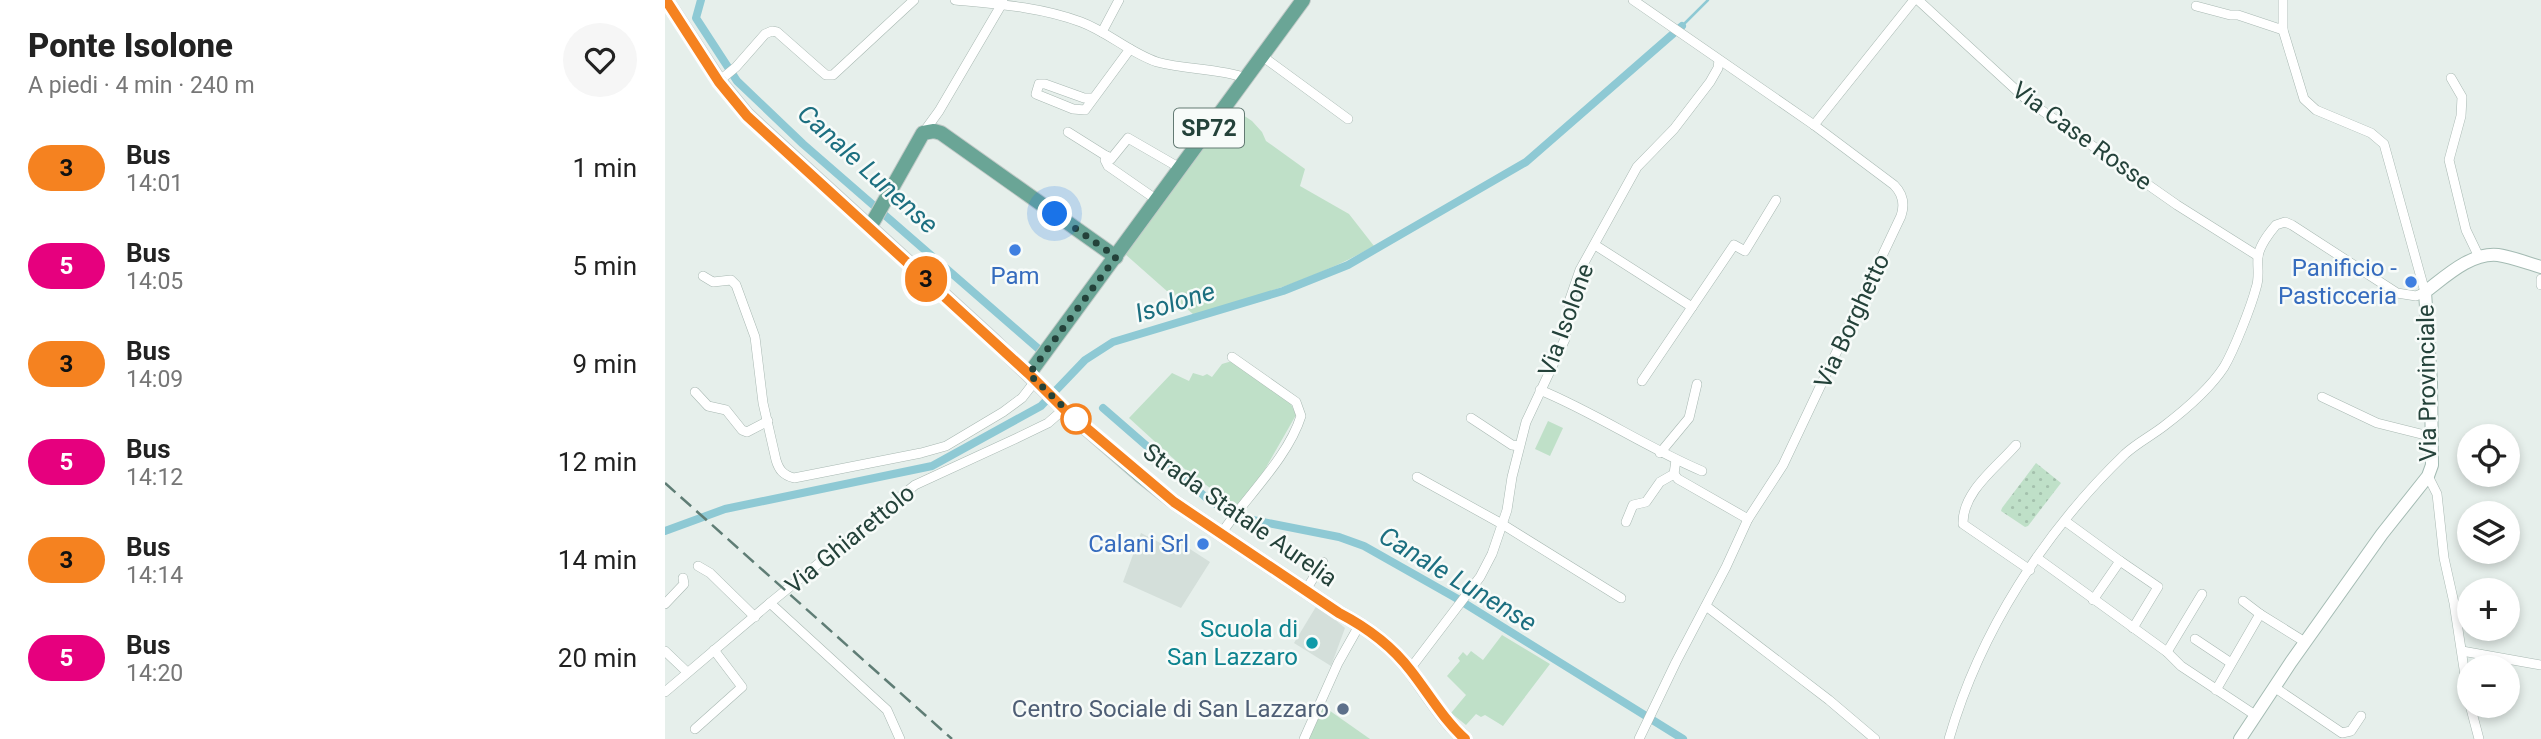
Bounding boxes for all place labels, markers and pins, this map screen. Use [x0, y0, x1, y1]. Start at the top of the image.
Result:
marker: Pam [1007, 242, 1023, 258]
place label: Panificio - Pasticceria [2278, 254, 2397, 310]
place label: Pam [990, 262, 1040, 290]
marker: Panificio - Pasticceria [2403, 274, 2419, 290]
unlabelled marker [1061, 404, 1091, 434]
place label: Calani Srl [1088, 530, 1189, 558]
marker: Calani Srl [1195, 536, 1211, 552]
place label: Scuola di San Lazzaro [1167, 615, 1298, 671]
marker: Scuola di San Lazzaro [1304, 635, 1320, 651]
place label: Centro Sociale di San Lazzaro [1012, 695, 1329, 723]
marker: Centro Sociale di San Lazzaro [1335, 701, 1351, 717]

